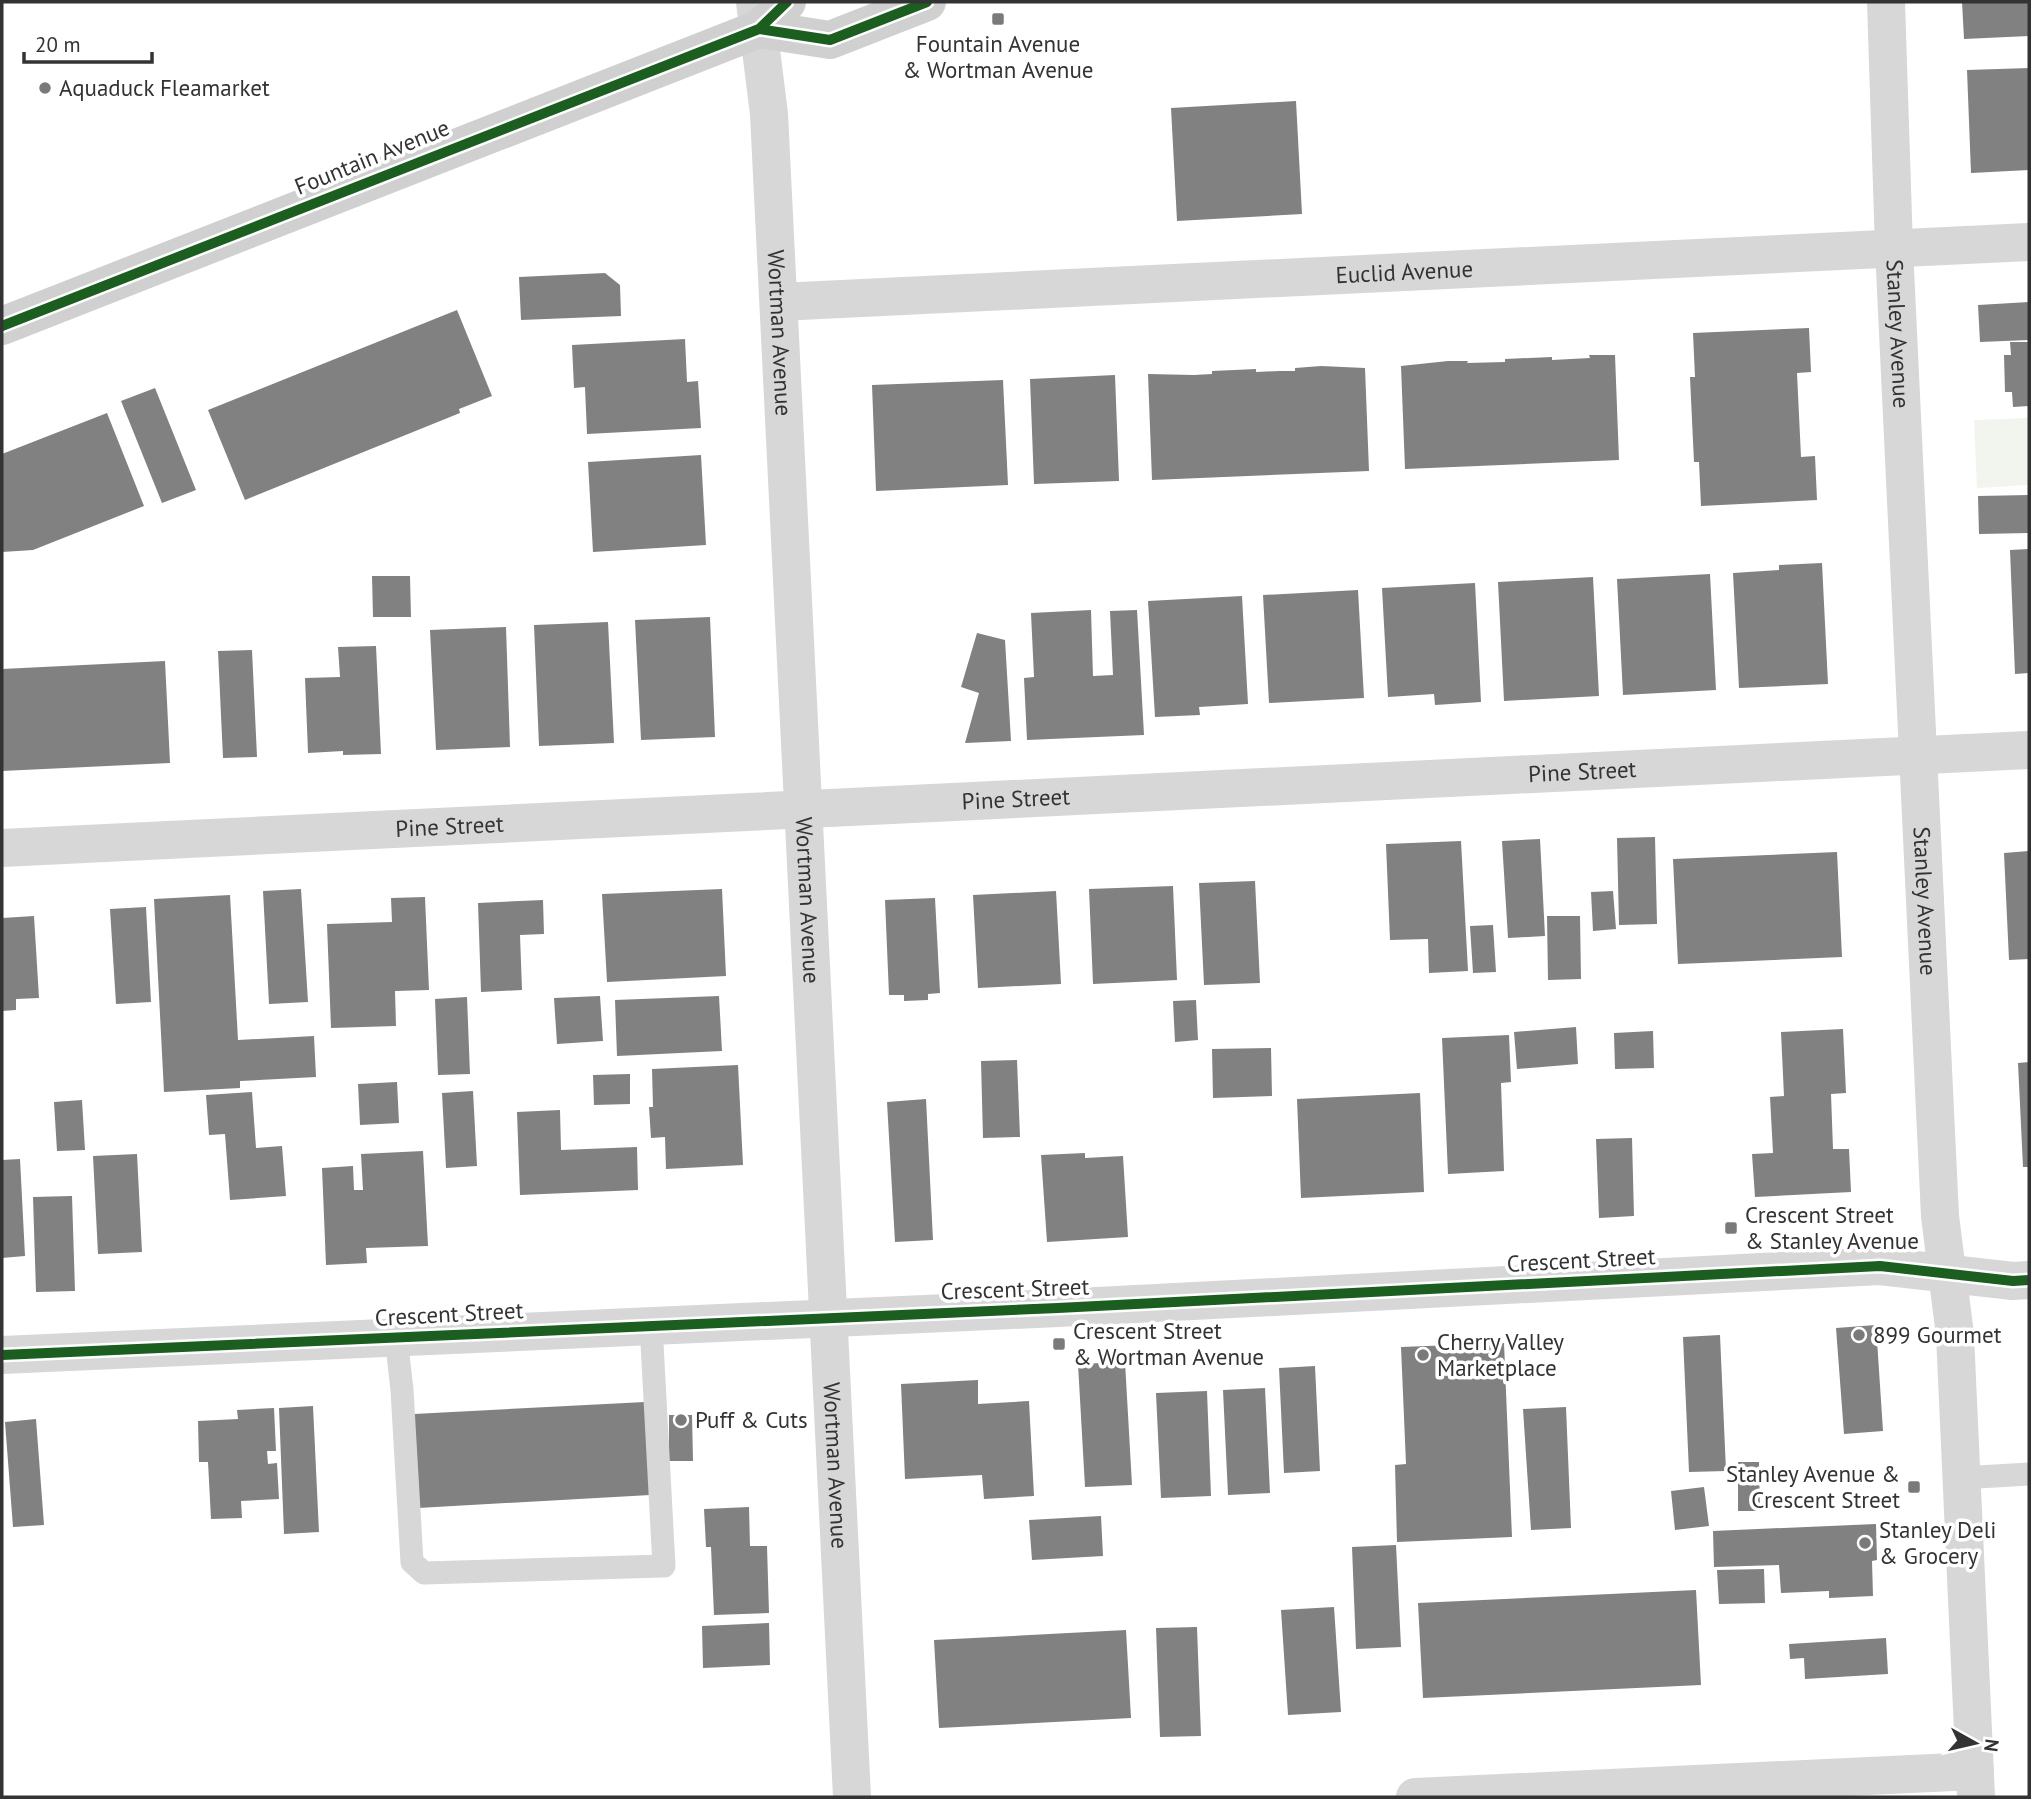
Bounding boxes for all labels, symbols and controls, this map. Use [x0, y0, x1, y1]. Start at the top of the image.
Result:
marker: Fountain Avenue & Wortman Avenue [990, 11, 1006, 27]
scale bar [24, 21, 152, 65]
place label: Fountain Avenue & Wortman Avenue [902, 29, 1094, 84]
text: 20 m [35, 31, 81, 58]
place label: Aquaduck Fleamarket [59, 73, 270, 102]
marker: Aquaduck Fleamarket [37, 80, 53, 96]
street label: Fountain Avenue [290, 112, 453, 201]
street label: Wortman Avenue [762, 249, 799, 417]
street label: Euclid Avenue [1335, 254, 1474, 289]
street label: Stanley Avenue [1881, 259, 1917, 409]
street label: Pine Street [1527, 754, 1637, 788]
street label: Pine Street [961, 781, 1071, 816]
street label: Pine Street [395, 809, 504, 843]
street label: Wortman Avenue [790, 816, 827, 984]
street label: Stanley Avenue [1908, 826, 1944, 976]
place label: Crescent Street & Stanley Avenue [1745, 1200, 1919, 1255]
marker: Crescent Street & Stanley Avenue [1723, 1220, 1739, 1236]
street label: Crescent Street [1506, 1241, 1656, 1278]
street label: Crescent Street [940, 1271, 1090, 1306]
street label: Crescent Street [374, 1295, 524, 1332]
place label: Crescent Street & Wortman Avenue [1073, 1316, 1264, 1371]
place label: 899 Gourmet [1873, 1320, 2002, 1349]
place label: Cherry Valley Marketplace [1437, 1327, 1564, 1382]
marker: 899 Gourmet [1851, 1327, 1867, 1343]
marker: Crescent Street & Wortman Avenue [1051, 1336, 1067, 1352]
marker: Cherry Valley Marketplace [1415, 1347, 1431, 1363]
street label: Wortman Avenue [818, 1381, 855, 1549]
place label: Puff & Cuts [695, 1405, 808, 1434]
marker: Puff & Cuts [673, 1412, 689, 1428]
place label: Stanley Avenue & Crescent Street [1726, 1459, 1900, 1514]
marker: Stanley Avenue & Crescent Street [1906, 1479, 1922, 1495]
place label: Stanley Deli & Grocery [1879, 1515, 1997, 1570]
marker: Stanley Deli & Grocery [1857, 1535, 1873, 1551]
north arrow [1940, 1708, 2010, 1778]
text: N [1979, 1738, 2005, 1753]

